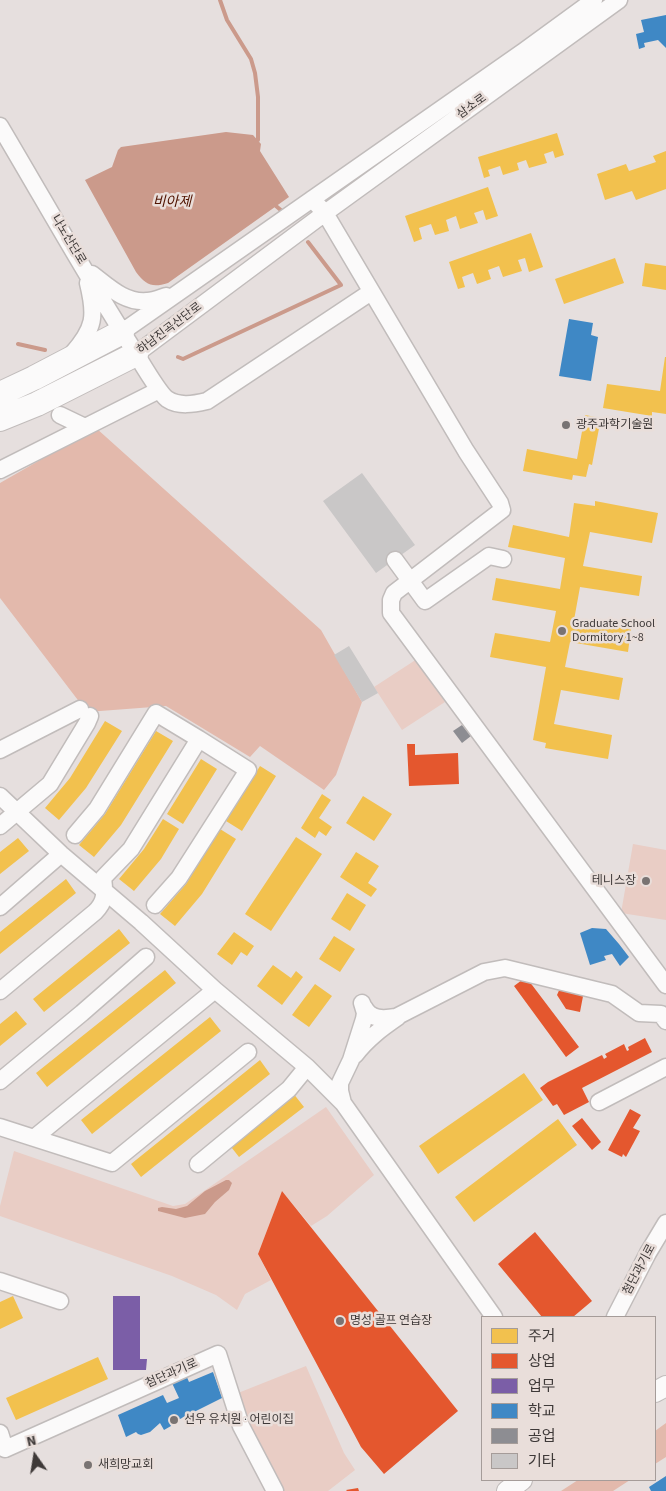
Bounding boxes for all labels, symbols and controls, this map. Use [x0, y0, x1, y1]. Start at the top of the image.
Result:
street label: 삼소로 [454, 91, 490, 123]
water label: 비아제 [153, 195, 191, 211]
street label: 나노산단로 [48, 213, 88, 267]
street label: 하남진곡산단로 [135, 300, 205, 358]
place label: 광주과학기술원 [576, 418, 653, 432]
marker: 광주과학기술원 [560, 419, 572, 431]
place label: Graduate School Dormitory 1~8 [572, 617, 655, 645]
marker: Graduate School Dormitory 1~8 [556, 625, 568, 637]
place label: 테니스장 [592, 874, 636, 888]
marker: 테니스장 [640, 875, 652, 887]
street label: 첨단과기로 [621, 1242, 659, 1298]
place label: 명성 골프 연습장 [350, 1314, 432, 1328]
marker: 명성 골프 연습장 [334, 1315, 346, 1327]
legend [481, 1316, 656, 1481]
text: 주거 [528, 1326, 556, 1347]
text: 상업 [528, 1351, 556, 1372]
street label: 첨단과기로 [144, 1356, 200, 1392]
text: 업무 [528, 1376, 556, 1397]
text: 학교 [528, 1401, 556, 1422]
place label: 선우 유치원 · 어린이집 [184, 1413, 294, 1427]
marker: 선우 유치원 · 어린이집 [168, 1414, 180, 1426]
text: 공업 [528, 1426, 556, 1447]
north arrow [10, 1431, 60, 1481]
text: N [25, 1431, 38, 1452]
text: 기타 [528, 1451, 556, 1472]
place label: 새희망교회 [98, 1458, 153, 1472]
marker: 새희망교회 [82, 1459, 94, 1471]

